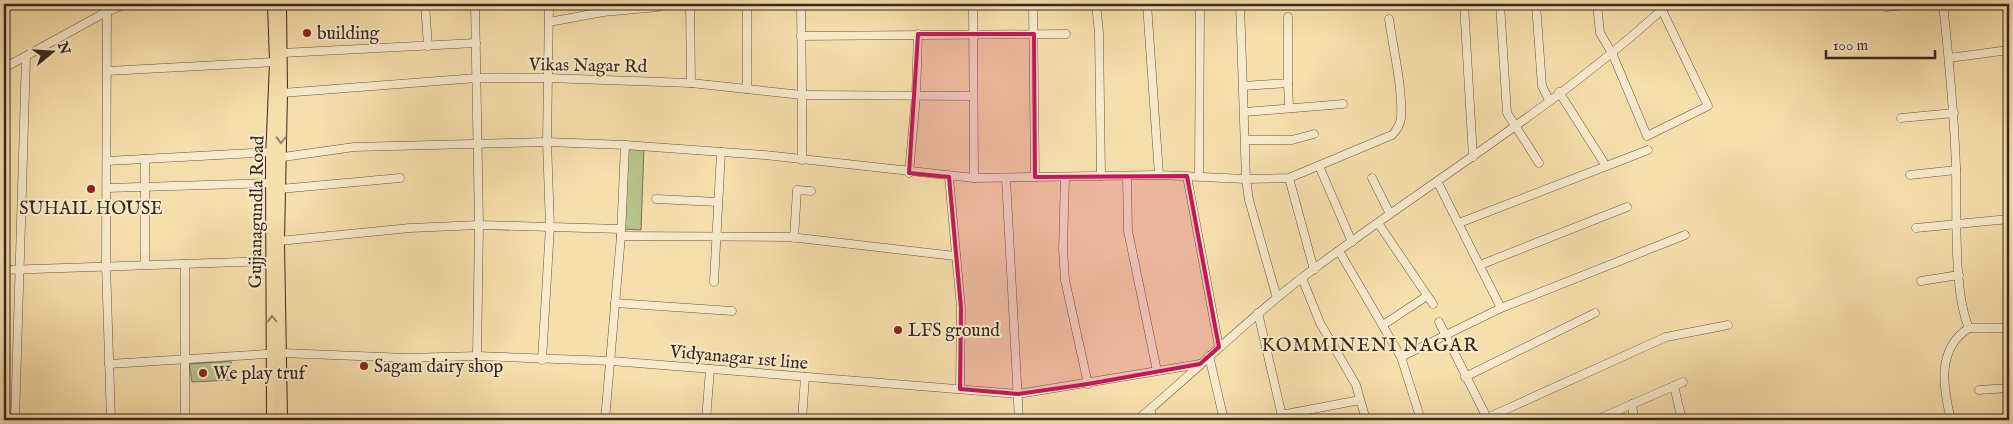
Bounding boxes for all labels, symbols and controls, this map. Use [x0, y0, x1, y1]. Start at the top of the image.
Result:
place label: building [317, 23, 380, 46]
marker: building [301, 27, 313, 39]
north arrow [28, 28, 78, 78]
scale bar [1826, 28, 1934, 60]
text: 100 m [1833, 36, 1869, 55]
text: N [53, 39, 74, 57]
street label: Vikas Nagar Rd [528, 54, 648, 79]
street label: Gujjanagundla Road [245, 135, 270, 289]
one-way arrow [276, 136, 287, 144]
marker: SUHAIL HOUSE [85, 183, 97, 195]
place label: SUHAIL HOUSE [19, 198, 163, 221]
one-way arrow [266, 315, 277, 323]
place label: LFS ground [908, 320, 1000, 343]
marker: LFS ground [892, 324, 904, 336]
district label: KOMMINENI NAGAR [1261, 334, 1479, 358]
street label: Vidyanagar 1st line [668, 341, 809, 376]
place label: Sagam dairy shop [374, 356, 504, 379]
marker: Sagam dairy shop [358, 360, 370, 372]
place label: We play truf [213, 363, 309, 386]
marker: We play truf [197, 367, 209, 379]

